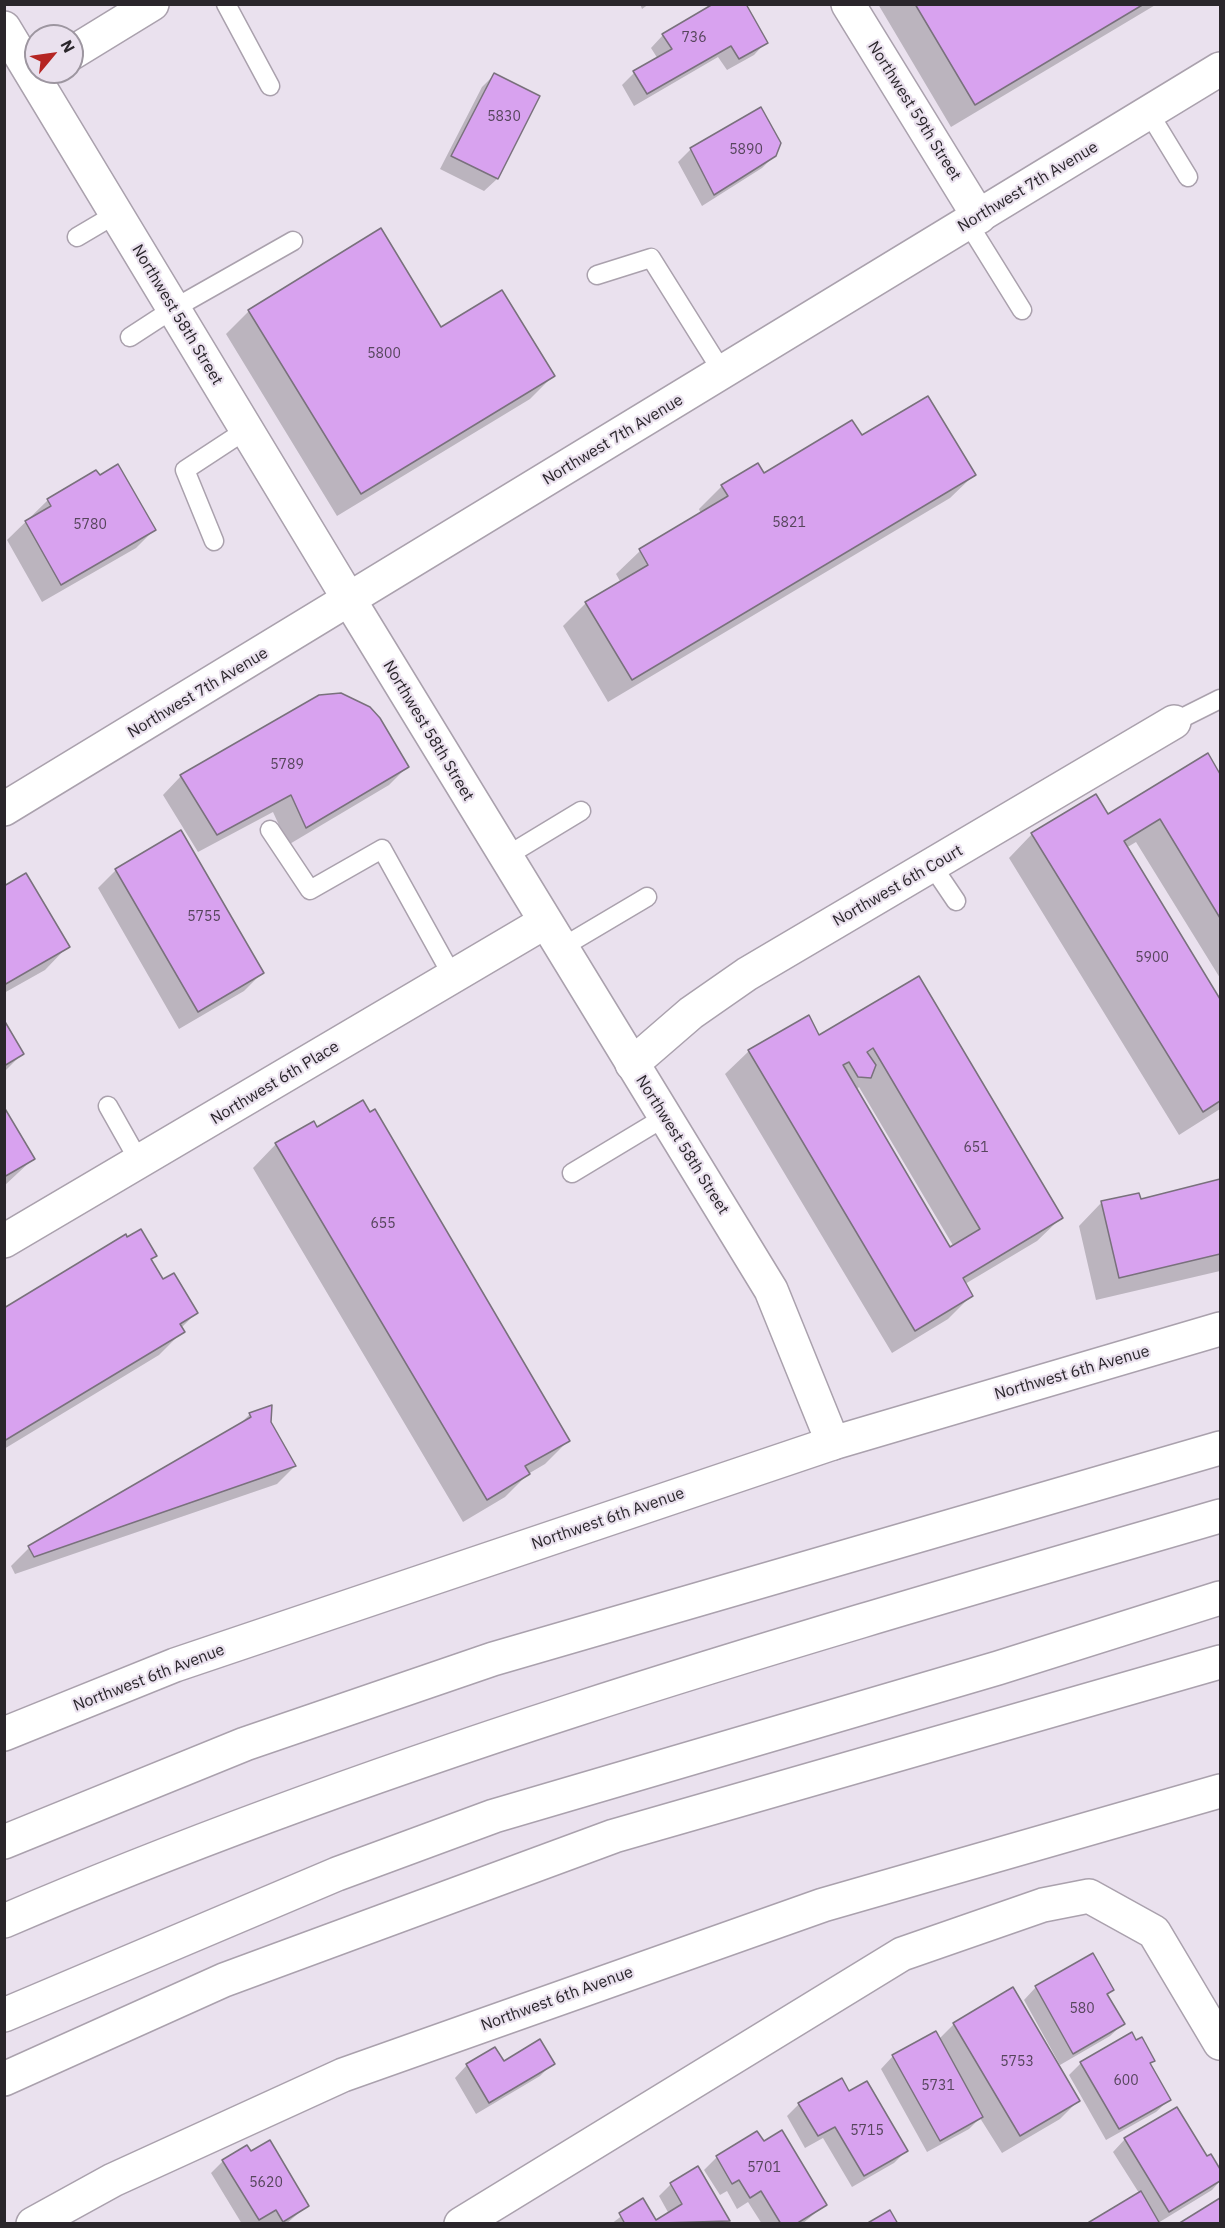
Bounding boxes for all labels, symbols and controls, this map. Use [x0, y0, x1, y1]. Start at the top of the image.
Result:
north arrow [24, 24, 84, 84]
house number: 736 [681, 30, 707, 46]
text: N [56, 36, 80, 56]
street label: Northwest 59th Street [863, 38, 965, 184]
house number: 5830 [487, 109, 521, 125]
street label: Northwest 7th Avenue [954, 137, 1102, 237]
house number: 5890 [729, 142, 763, 158]
street label: Northwest 58th Street [127, 241, 227, 389]
house number: 5800 [367, 346, 401, 362]
street label: Northwest 7th Avenue [539, 390, 687, 490]
house number: 5821 [772, 515, 806, 531]
house number: 5780 [73, 517, 107, 533]
street label: Northwest 7th Avenue [124, 643, 272, 743]
street label: Northwest 58th Street [378, 657, 478, 805]
house number: 5789 [270, 757, 304, 773]
street label: Northwest 6th Court [830, 841, 966, 931]
house number: 5755 [187, 909, 221, 925]
house number: 5900 [1135, 950, 1169, 966]
street label: Northwest 6th Place [207, 1037, 343, 1129]
street label: Northwest 58th Street [631, 1072, 733, 1218]
house number: 651 [963, 1140, 989, 1156]
house number: 655 [370, 1216, 396, 1232]
street label: Northwest 6th Avenue [992, 1342, 1152, 1404]
street label: Northwest 6th Avenue [529, 1484, 687, 1554]
street label: Northwest 6th Avenue [71, 1640, 227, 1716]
street label: Northwest 6th Avenue [478, 1963, 636, 2035]
house number: 580 [1069, 2001, 1095, 2017]
house number: 5753 [1000, 2054, 1034, 2070]
house number: 600 [1113, 2073, 1139, 2089]
house number: 5731 [921, 2078, 955, 2094]
house number: 5715 [850, 2123, 884, 2139]
house number: 5701 [747, 2160, 781, 2176]
house number: 5620 [249, 2175, 283, 2191]

